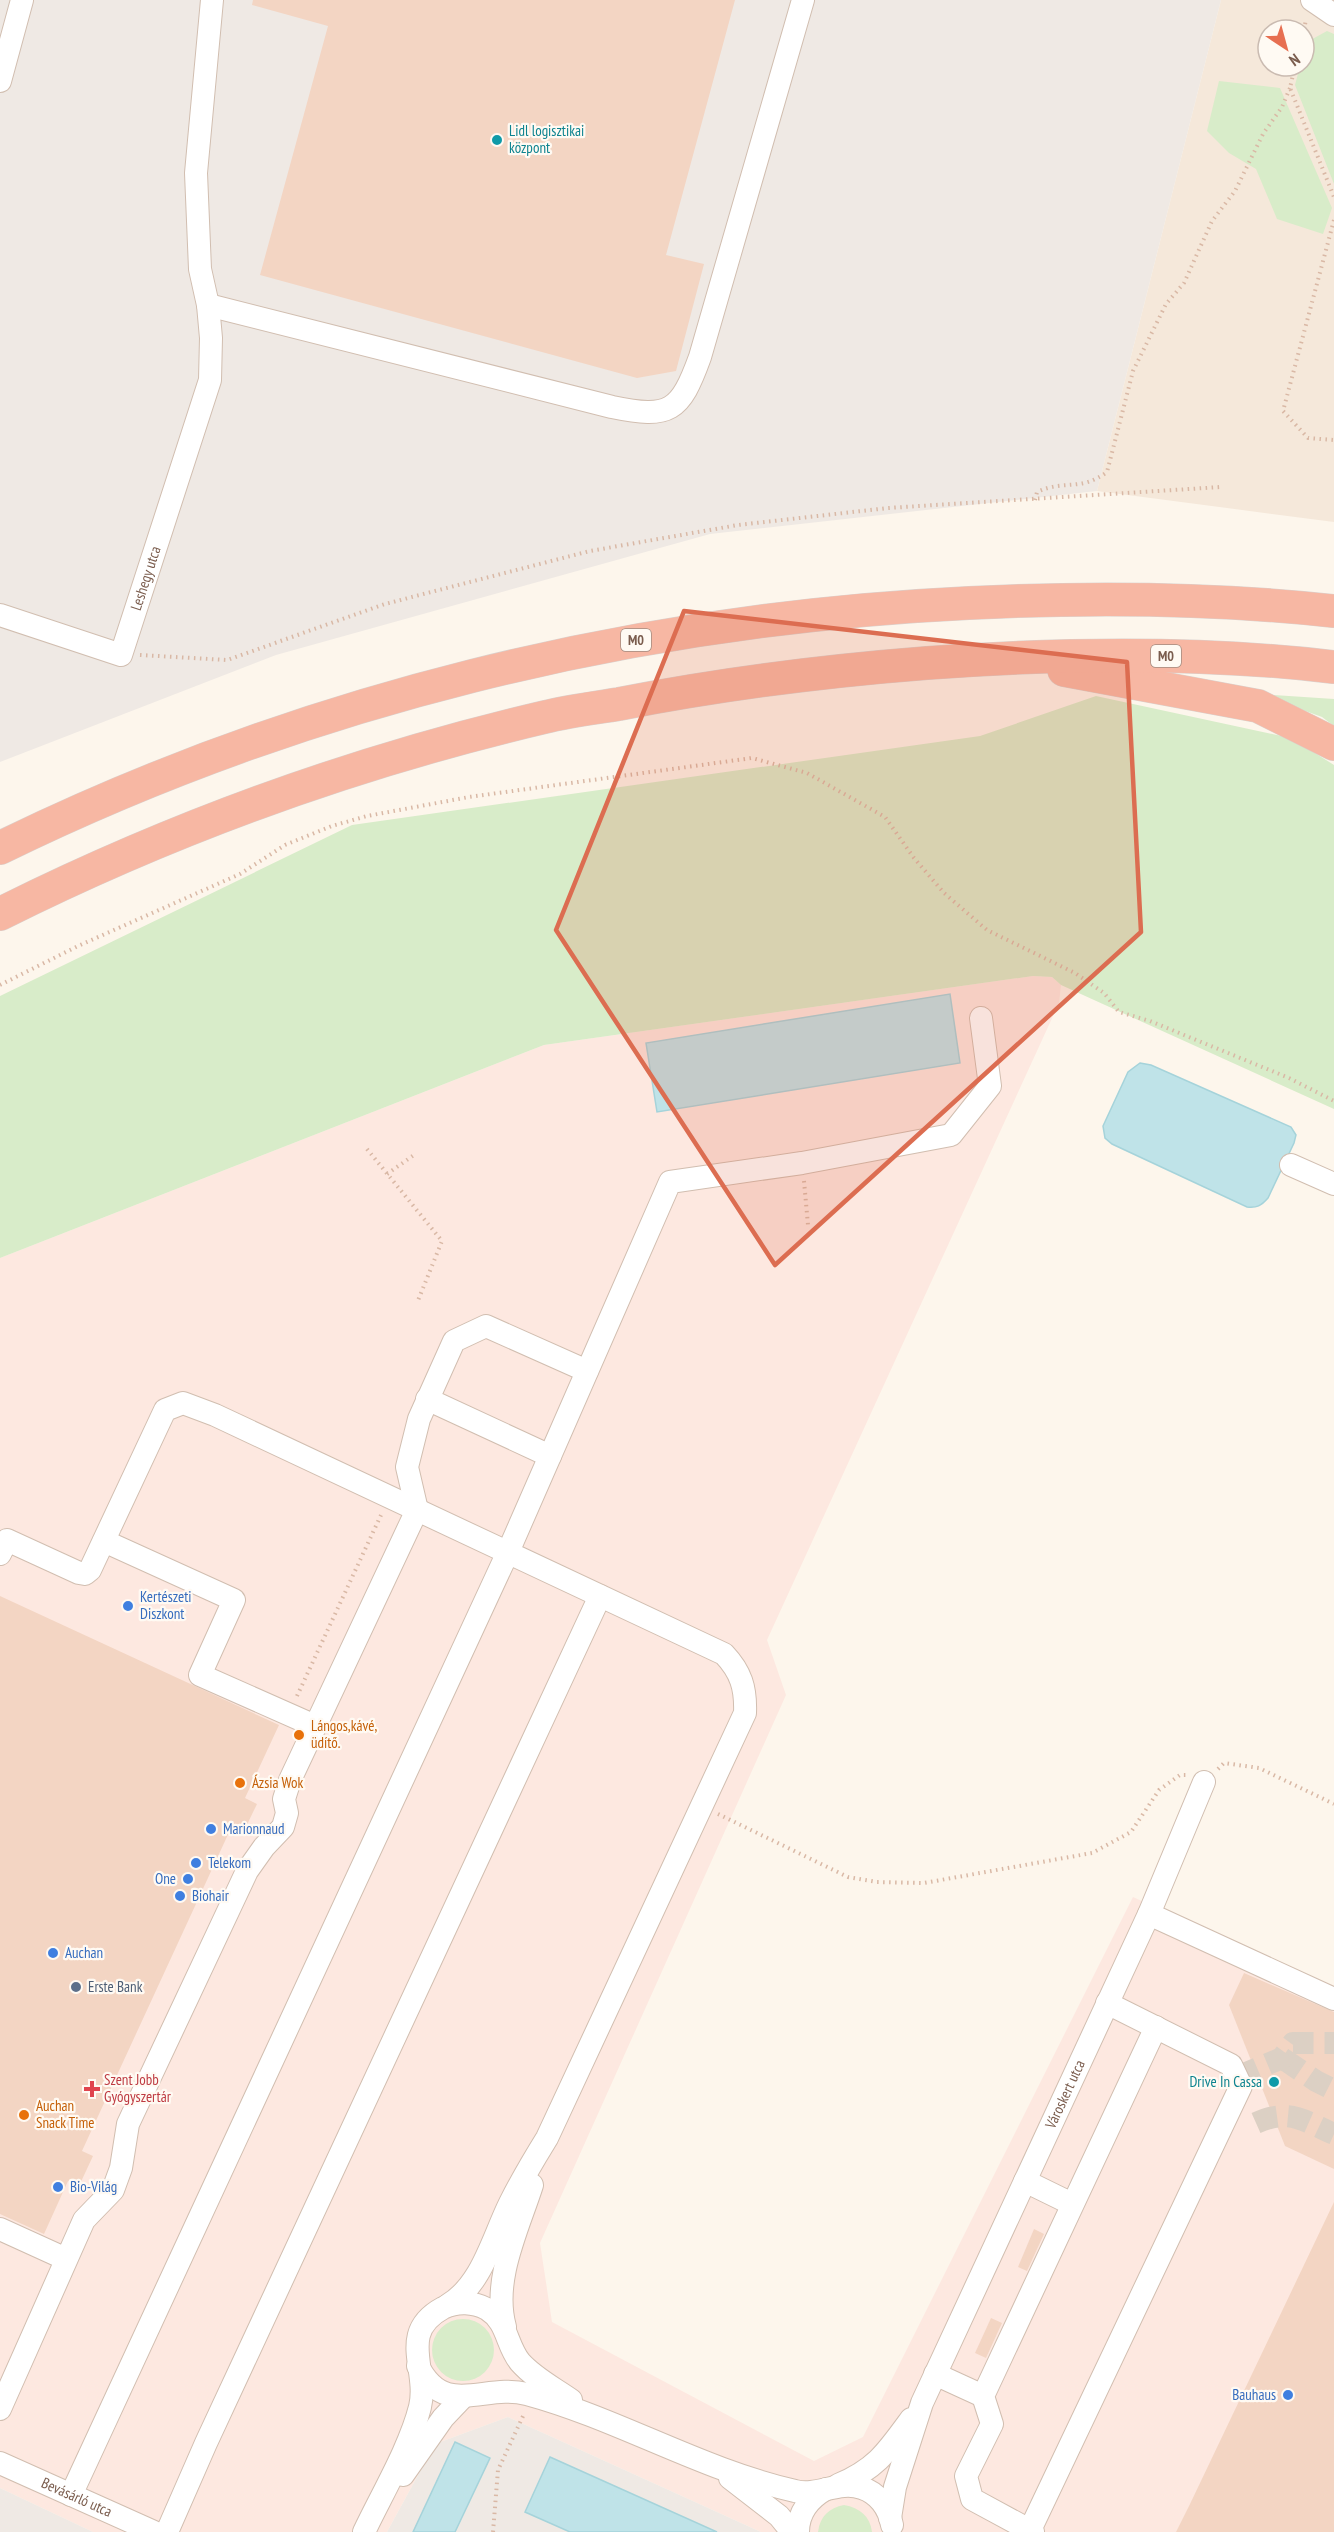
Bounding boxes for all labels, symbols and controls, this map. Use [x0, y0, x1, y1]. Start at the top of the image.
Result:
north arrow [1256, 18, 1316, 78]
text: N [1285, 50, 1304, 71]
place label: Lidl logisztikai központ [509, 121, 584, 157]
marker: Lidl logisztikai központ [490, 133, 504, 147]
street label: Leshegy utca [126, 544, 165, 613]
road number: M0 [621, 629, 651, 651]
road number: M0 [1151, 645, 1181, 667]
place label: Kertészeti Diszkont [140, 1587, 192, 1623]
marker: Kertészeti Diszkont [121, 1599, 135, 1613]
place label: Lángos,kávé, üdítő. [311, 1716, 377, 1752]
marker: Lángos,kávé, üdítő. [292, 1728, 306, 1742]
place label: Ázsia Wok [252, 1773, 304, 1792]
marker: Ázsia Wok [233, 1776, 247, 1790]
place label: Marionnaud [223, 1819, 285, 1838]
marker: Marionnaud [204, 1822, 218, 1836]
place label: Telekom [208, 1853, 251, 1872]
marker: Telekom [189, 1856, 203, 1870]
place label: One [155, 1869, 176, 1888]
marker: One [181, 1872, 195, 1886]
place label: Biohair [192, 1886, 230, 1905]
marker: Biohair [173, 1889, 187, 1903]
place label: Auchan [65, 1943, 103, 1962]
marker: Auchan [46, 1946, 60, 1960]
place label: Erste Bank [88, 1977, 143, 1996]
marker: Erste Bank [69, 1980, 83, 1994]
street label: Városkert utca [1040, 2057, 1089, 2132]
place label: Szent Jobb Gyógyszertár [104, 2070, 172, 2106]
place label: Drive In Cassa [1189, 2072, 1262, 2091]
marker: Drive In Cassa [1267, 2075, 1281, 2089]
marker: Szent Jobb Gyógyszertár [85, 2082, 99, 2096]
place label: Auchan Snack Time [36, 2096, 95, 2132]
marker: Auchan Snack Time [17, 2108, 31, 2122]
place label: Bio-Világ [70, 2177, 117, 2196]
marker: Bio-Világ [51, 2180, 65, 2194]
place label: Bauhaus [1232, 2385, 1276, 2404]
marker: Bauhaus [1281, 2388, 1295, 2402]
street label: Bevásárló utca [39, 2473, 115, 2521]

